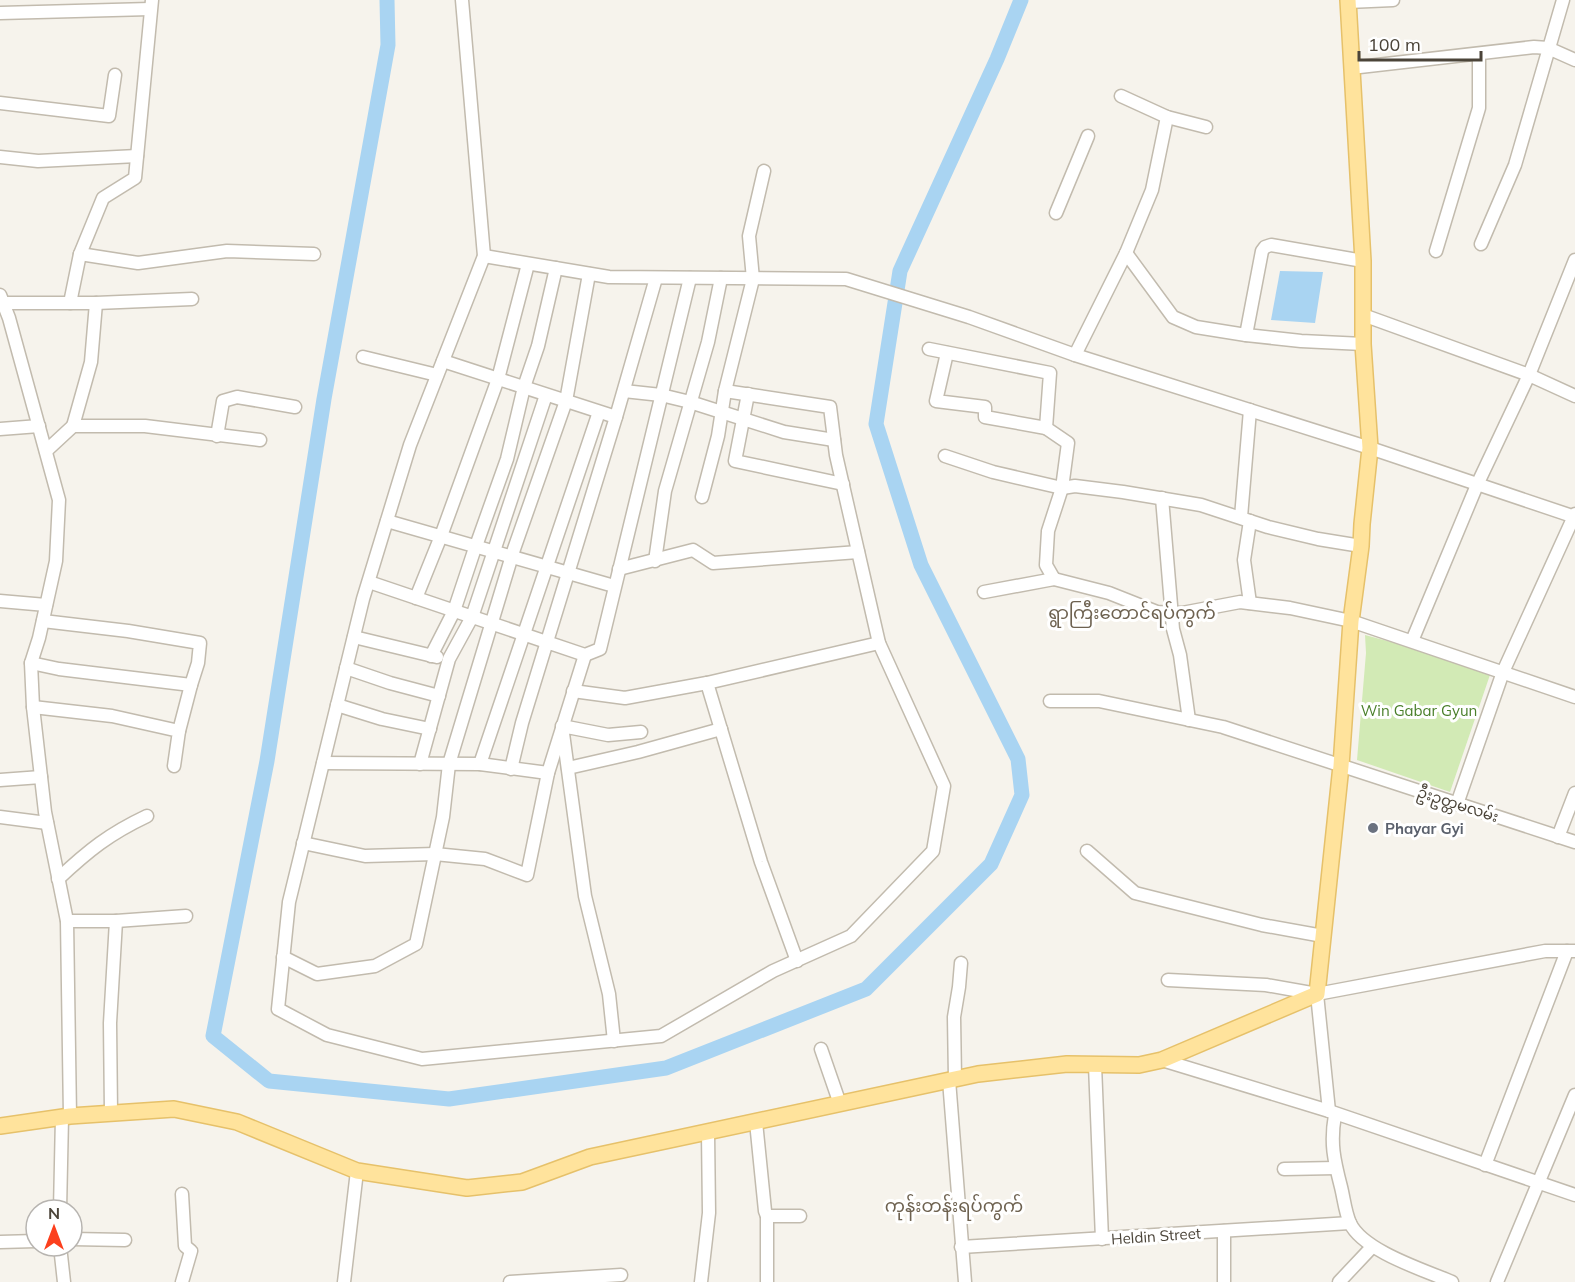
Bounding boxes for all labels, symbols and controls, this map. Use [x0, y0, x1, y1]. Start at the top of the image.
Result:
scale bar [1359, 24, 1480, 62]
text: 100 m [1368, 33, 1421, 56]
district label: ရွာကြီးတောင်ရပ်ကွက် [1048, 599, 1216, 628]
park label: Win Gabar Gyun [1361, 701, 1477, 720]
street label: ဦးဥတ္တမလမ်း [1414, 782, 1501, 829]
place label: Phayar Gyi [1385, 819, 1464, 838]
marker: Phayar Gyi [1366, 821, 1380, 835]
district label: ကုန်းတန်းရပ်ကွက် [885, 1193, 1023, 1221]
north arrow [24, 1198, 84, 1258]
text: N [48, 1203, 60, 1223]
street label: Heldin Street [1110, 1223, 1202, 1249]

